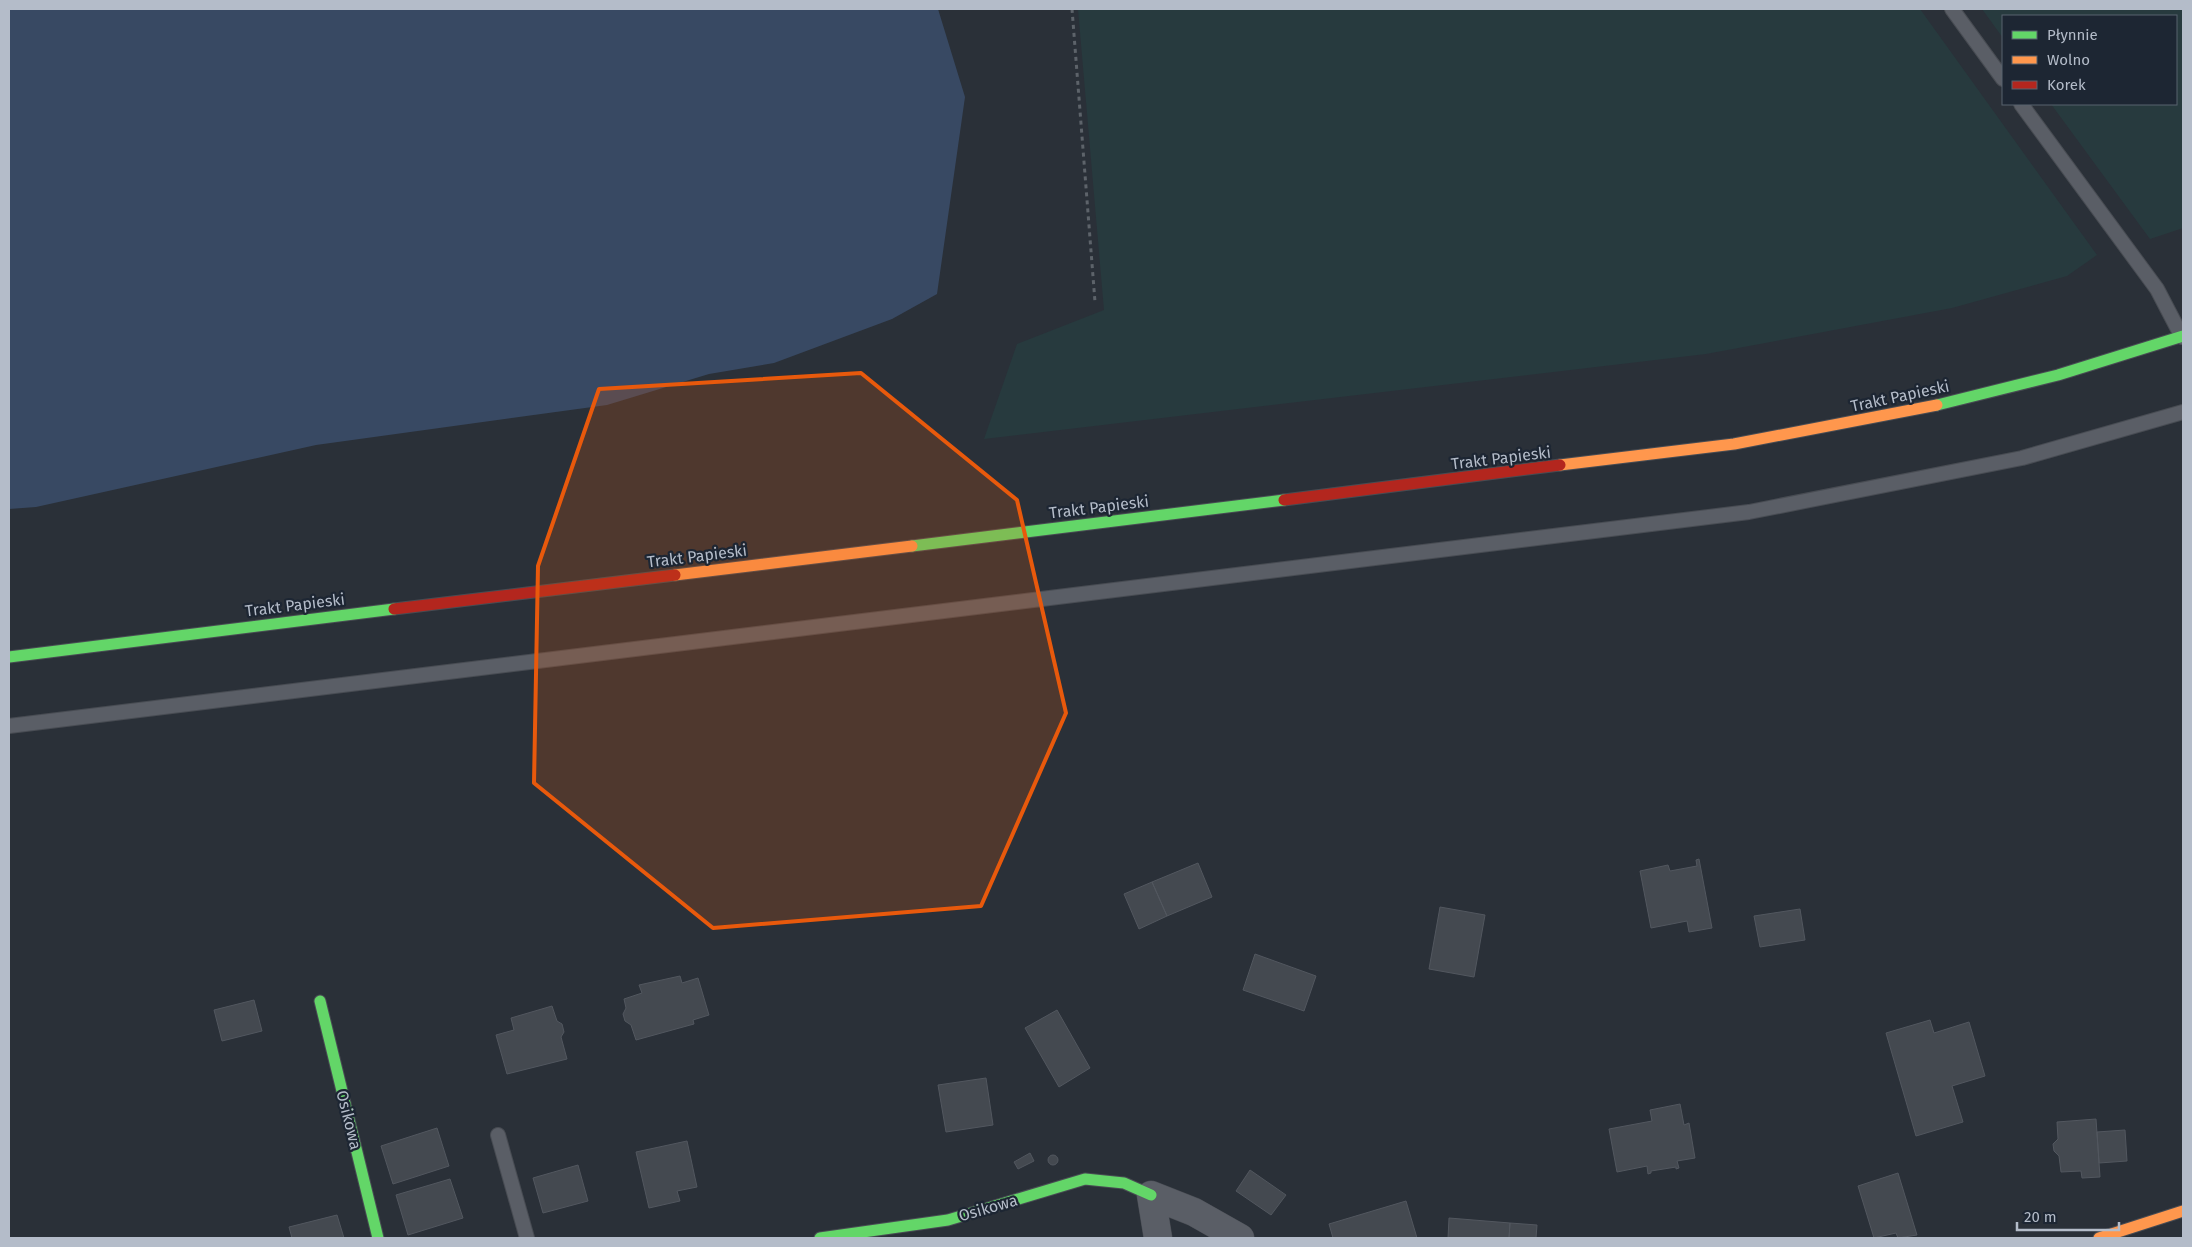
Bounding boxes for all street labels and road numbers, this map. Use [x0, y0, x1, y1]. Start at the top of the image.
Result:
street label: Trakt Papieski [1849, 376, 1951, 416]
street label: Trakt Papieski [1450, 442, 1552, 474]
street label: Trakt Papieski [1048, 491, 1150, 523]
street label: Trakt Papieski [646, 540, 748, 572]
street label: Trakt Papieski [244, 589, 346, 621]
street label: Osikowa [332, 1088, 366, 1152]
street label: Osikowa [956, 1191, 1020, 1225]

